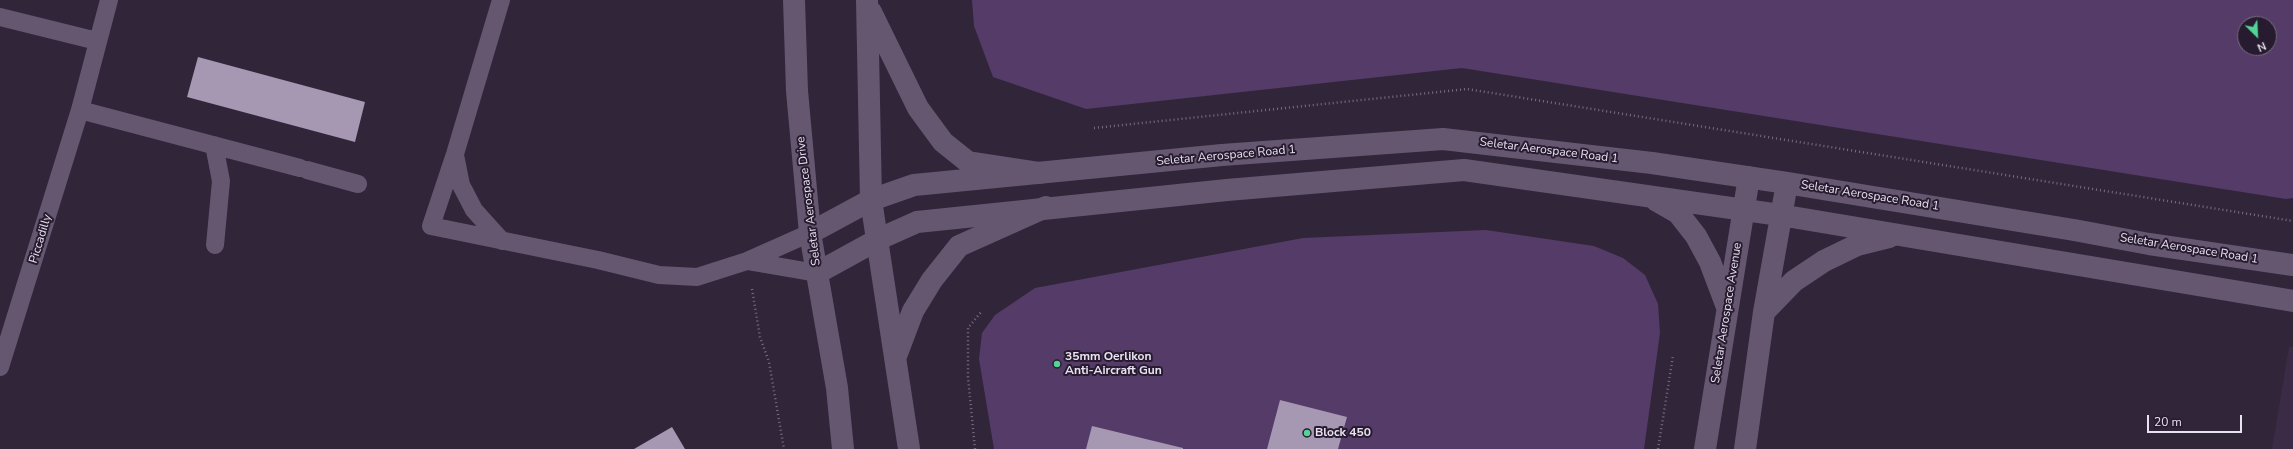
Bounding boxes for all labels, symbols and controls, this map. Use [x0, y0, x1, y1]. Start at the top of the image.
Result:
north arrow [2237, 16, 2277, 56]
text: N [2255, 38, 2268, 55]
street label: Seletar Aerospace Road 1 [1479, 135, 1619, 167]
street label: Seletar Aerospace Drive [794, 136, 824, 266]
street label: Seletar Aerospace Road 1 [1156, 143, 1296, 169]
street label: Seletar Aerospace Road 1 [1800, 178, 1940, 214]
street label: Piccadilly [27, 213, 55, 265]
street label: Seletar Aerospace Road 1 [2119, 231, 2259, 267]
street label: Seletar Aerospace Avenue [1709, 242, 1745, 384]
place label: 35mm Oerlikon Anti-Aircraft Gun [1065, 350, 1162, 378]
marker: 35mm Oerlikon Anti-Aircraft Gun [1052, 359, 1062, 369]
scale bar [2149, 407, 2244, 433]
text: 20 m [2154, 414, 2182, 430]
place label: Block 450 [1315, 426, 1371, 440]
marker: Block 450 [1302, 428, 1312, 438]

